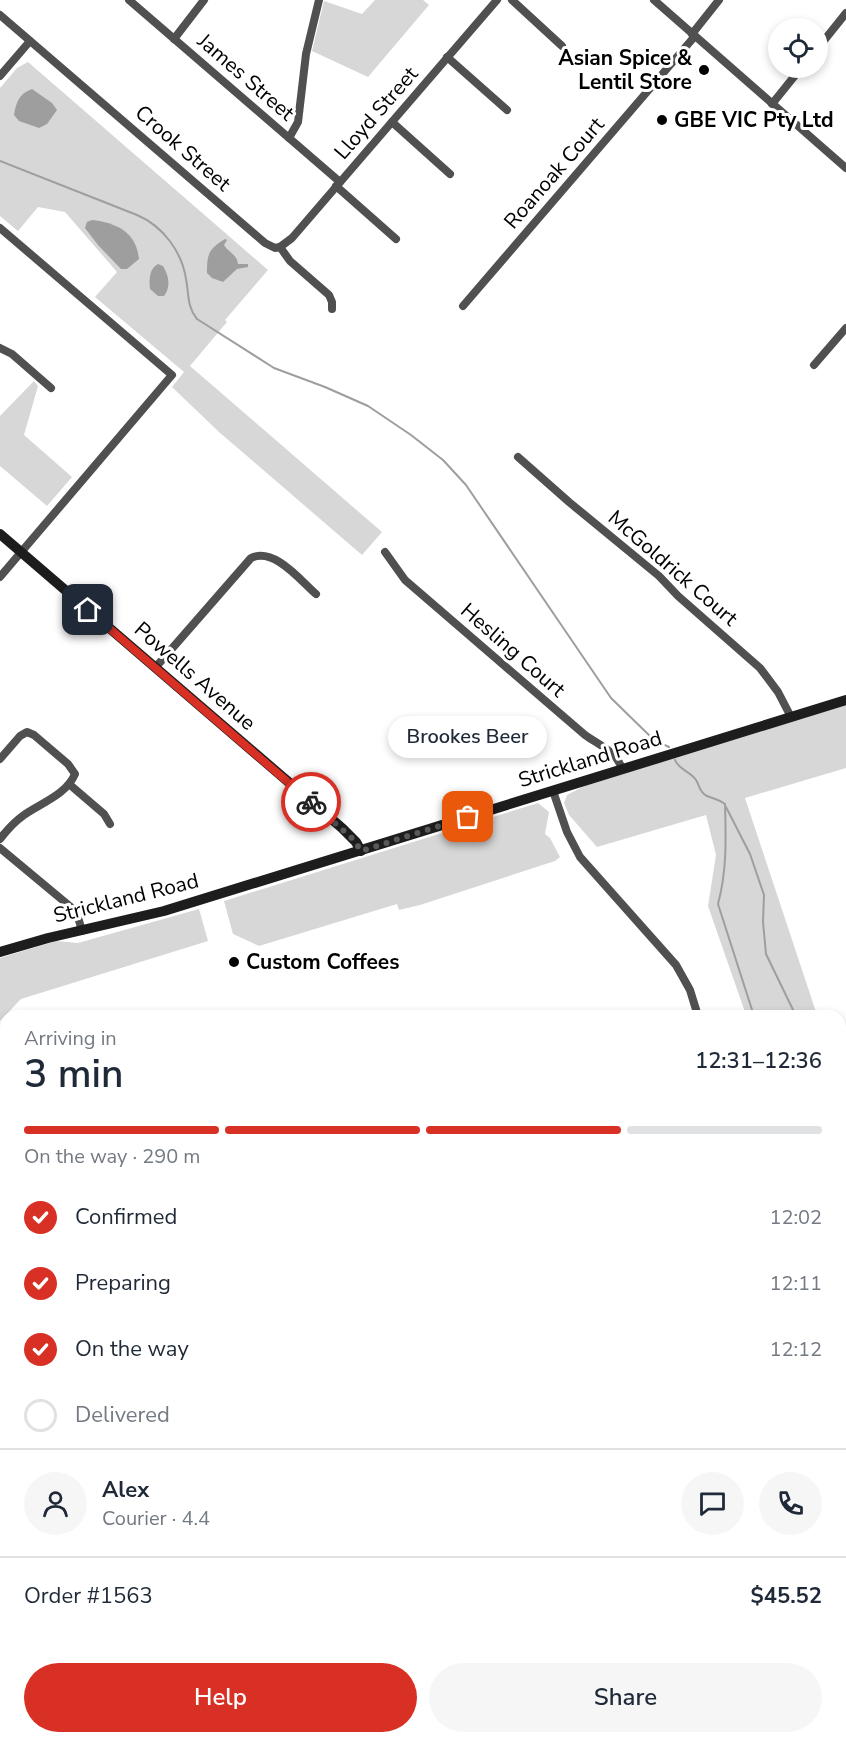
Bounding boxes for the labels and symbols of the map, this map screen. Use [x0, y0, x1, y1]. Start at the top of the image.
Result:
street label: James Street [191, 26, 301, 127]
place label: Asian Spice & Lentil Store [558, 44, 693, 96]
street label: Lloyd Street [328, 60, 425, 165]
marker: Asian Spice & Lentil Store [697, 63, 711, 77]
street label: Crook Street [129, 99, 237, 198]
place label: GBE VIC Pty Ltd [674, 106, 834, 134]
street label: Roanoak Court [498, 111, 611, 235]
marker: GBE VIC Pty Ltd [655, 113, 669, 127]
street label: McGoldrick Court [602, 504, 744, 633]
pin [62, 584, 113, 635]
street label: Hesling Court [455, 597, 572, 704]
street label: Powells Avenue [128, 615, 262, 737]
callout: Brookes Beer [388, 715, 548, 757]
street label: Strickland Road [515, 724, 665, 794]
courier [281, 772, 341, 832]
pin [442, 791, 493, 842]
street label: Strickland Road [51, 866, 201, 930]
place label: Custom Coffees [246, 948, 400, 976]
marker: Custom Coffees [227, 955, 241, 969]

